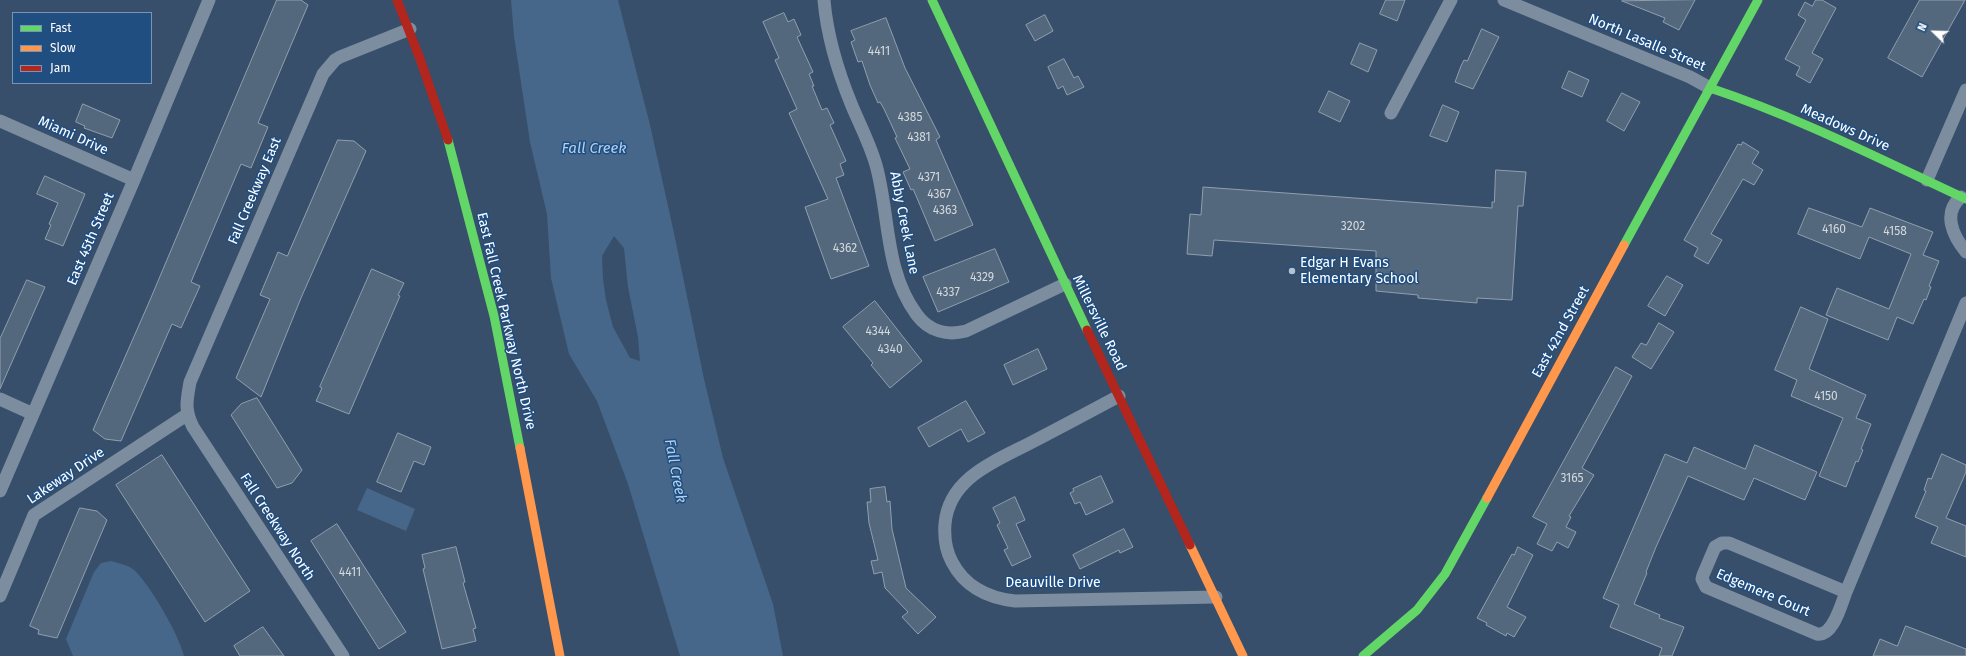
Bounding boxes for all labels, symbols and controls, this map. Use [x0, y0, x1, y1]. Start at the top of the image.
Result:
street label: North Lasalle Street [1586, 11, 1708, 75]
legend [12, 12, 152, 84]
north arrow [1914, 12, 1954, 52]
text: Fast [50, 21, 72, 35]
text: N [1915, 21, 1930, 33]
text: Slow [50, 41, 76, 55]
house number: 4411 [868, 45, 890, 59]
text: Jam [50, 61, 70, 75]
street label: Meadows Drive [1798, 101, 1892, 155]
house number: 4385 [898, 111, 922, 125]
street label: Miami Drive [35, 113, 111, 159]
house number: 4381 [907, 131, 931, 145]
street label: Fall Creekway East [225, 135, 285, 247]
water label: Fall Creek [562, 140, 626, 158]
street label: Abby Creek Lane [886, 170, 922, 276]
house number: 4371 [918, 171, 940, 185]
house number: 4367 [927, 188, 951, 202]
street label: East 45th Street [64, 190, 118, 288]
house number: 4363 [933, 204, 957, 218]
street label: East Fall Creek Parkway North Drive [473, 211, 539, 431]
house number: 3202 [1341, 220, 1365, 234]
house number: 4160 [1822, 223, 1846, 237]
house number: 4158 [1883, 225, 1907, 239]
house number: 4362 [833, 242, 857, 256]
place label: Edgar H Evans Elementary School [1300, 255, 1418, 288]
marker: Edgar H Evans Elementary School [1287, 266, 1297, 276]
house number: 4329 [970, 271, 994, 285]
street label: Millersville Road [1069, 272, 1129, 374]
street label: East 42nd Street [1529, 283, 1593, 381]
house number: 4337 [936, 286, 960, 300]
house number: 4344 [866, 325, 890, 339]
house number: 4340 [877, 343, 903, 357]
house number: 4150 [1814, 390, 1838, 404]
water label: Fall Creek [660, 437, 690, 505]
street label: Lakeway Drive [24, 444, 108, 508]
street label: Fall Creekway North [236, 470, 318, 584]
house number: 3165 [1560, 472, 1584, 486]
house number: 4411 [339, 566, 361, 580]
street label: Edgemere Court [1713, 566, 1813, 620]
street label: Deauville Drive [1005, 575, 1101, 591]

